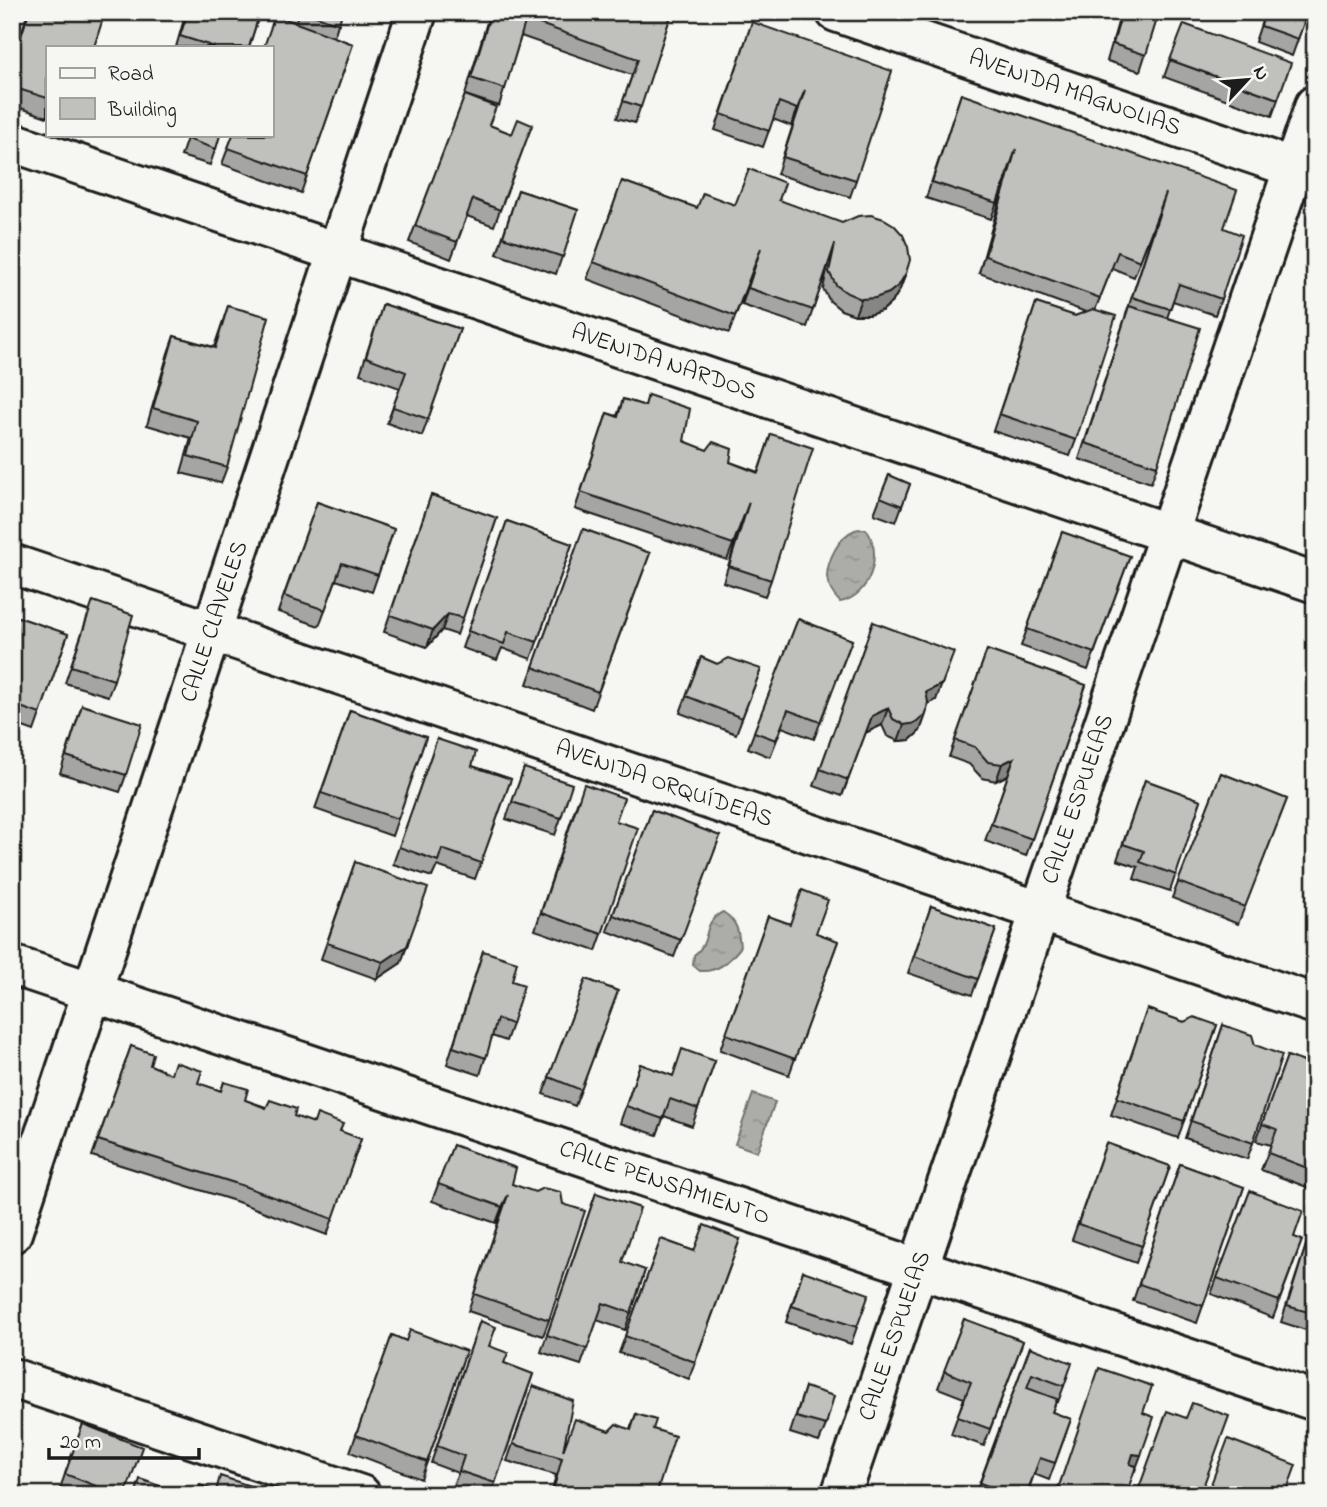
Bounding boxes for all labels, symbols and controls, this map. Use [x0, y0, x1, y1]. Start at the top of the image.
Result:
street label: AVENIDA MAGNOLIAS [964, 41, 1185, 146]
legend [46, 46, 273, 136]
north arrow [1212, 46, 1282, 116]
text: Road [108, 60, 154, 90]
text: N [1245, 62, 1275, 85]
text: Building [107, 96, 177, 128]
street label: AVENIDA NARDOS [566, 315, 761, 410]
street label: CALLE CLAVELES [172, 537, 258, 707]
street label: CALLE ESPUELAS [1033, 710, 1123, 889]
street label: AVENIDA ORQUÍDEAS [551, 731, 777, 837]
street label: CALLE PENSAMIENTO [554, 1132, 774, 1235]
street label: CALLE ESPUELAS [850, 1246, 940, 1426]
scale bar [49, 1416, 200, 1460]
text: 20 m [60, 1428, 101, 1458]

